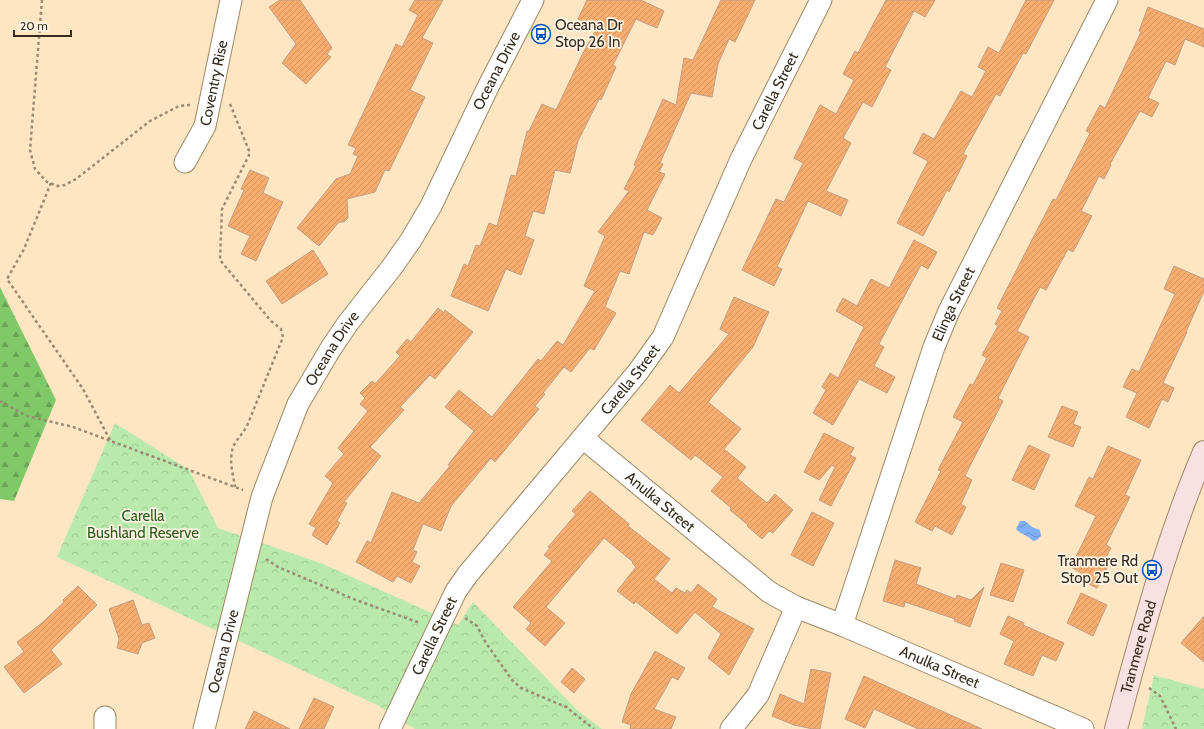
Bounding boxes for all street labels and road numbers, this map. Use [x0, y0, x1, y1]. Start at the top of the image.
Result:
street label: Oceana Drive [469, 28, 524, 113]
street label: Coventry Rise [196, 38, 232, 128]
street label: Carella Street [748, 49, 802, 133]
street label: Elinga Street [928, 264, 979, 344]
street label: Oceana Drive [302, 307, 363, 389]
street label: Carella Street [597, 341, 664, 419]
street label: Anulka Street [622, 468, 698, 536]
street label: Carella Street [408, 594, 461, 678]
street label: Tranmere Road [1117, 598, 1160, 696]
street label: Oceana Drive [204, 607, 243, 695]
street label: Anulka Street [897, 642, 982, 692]

